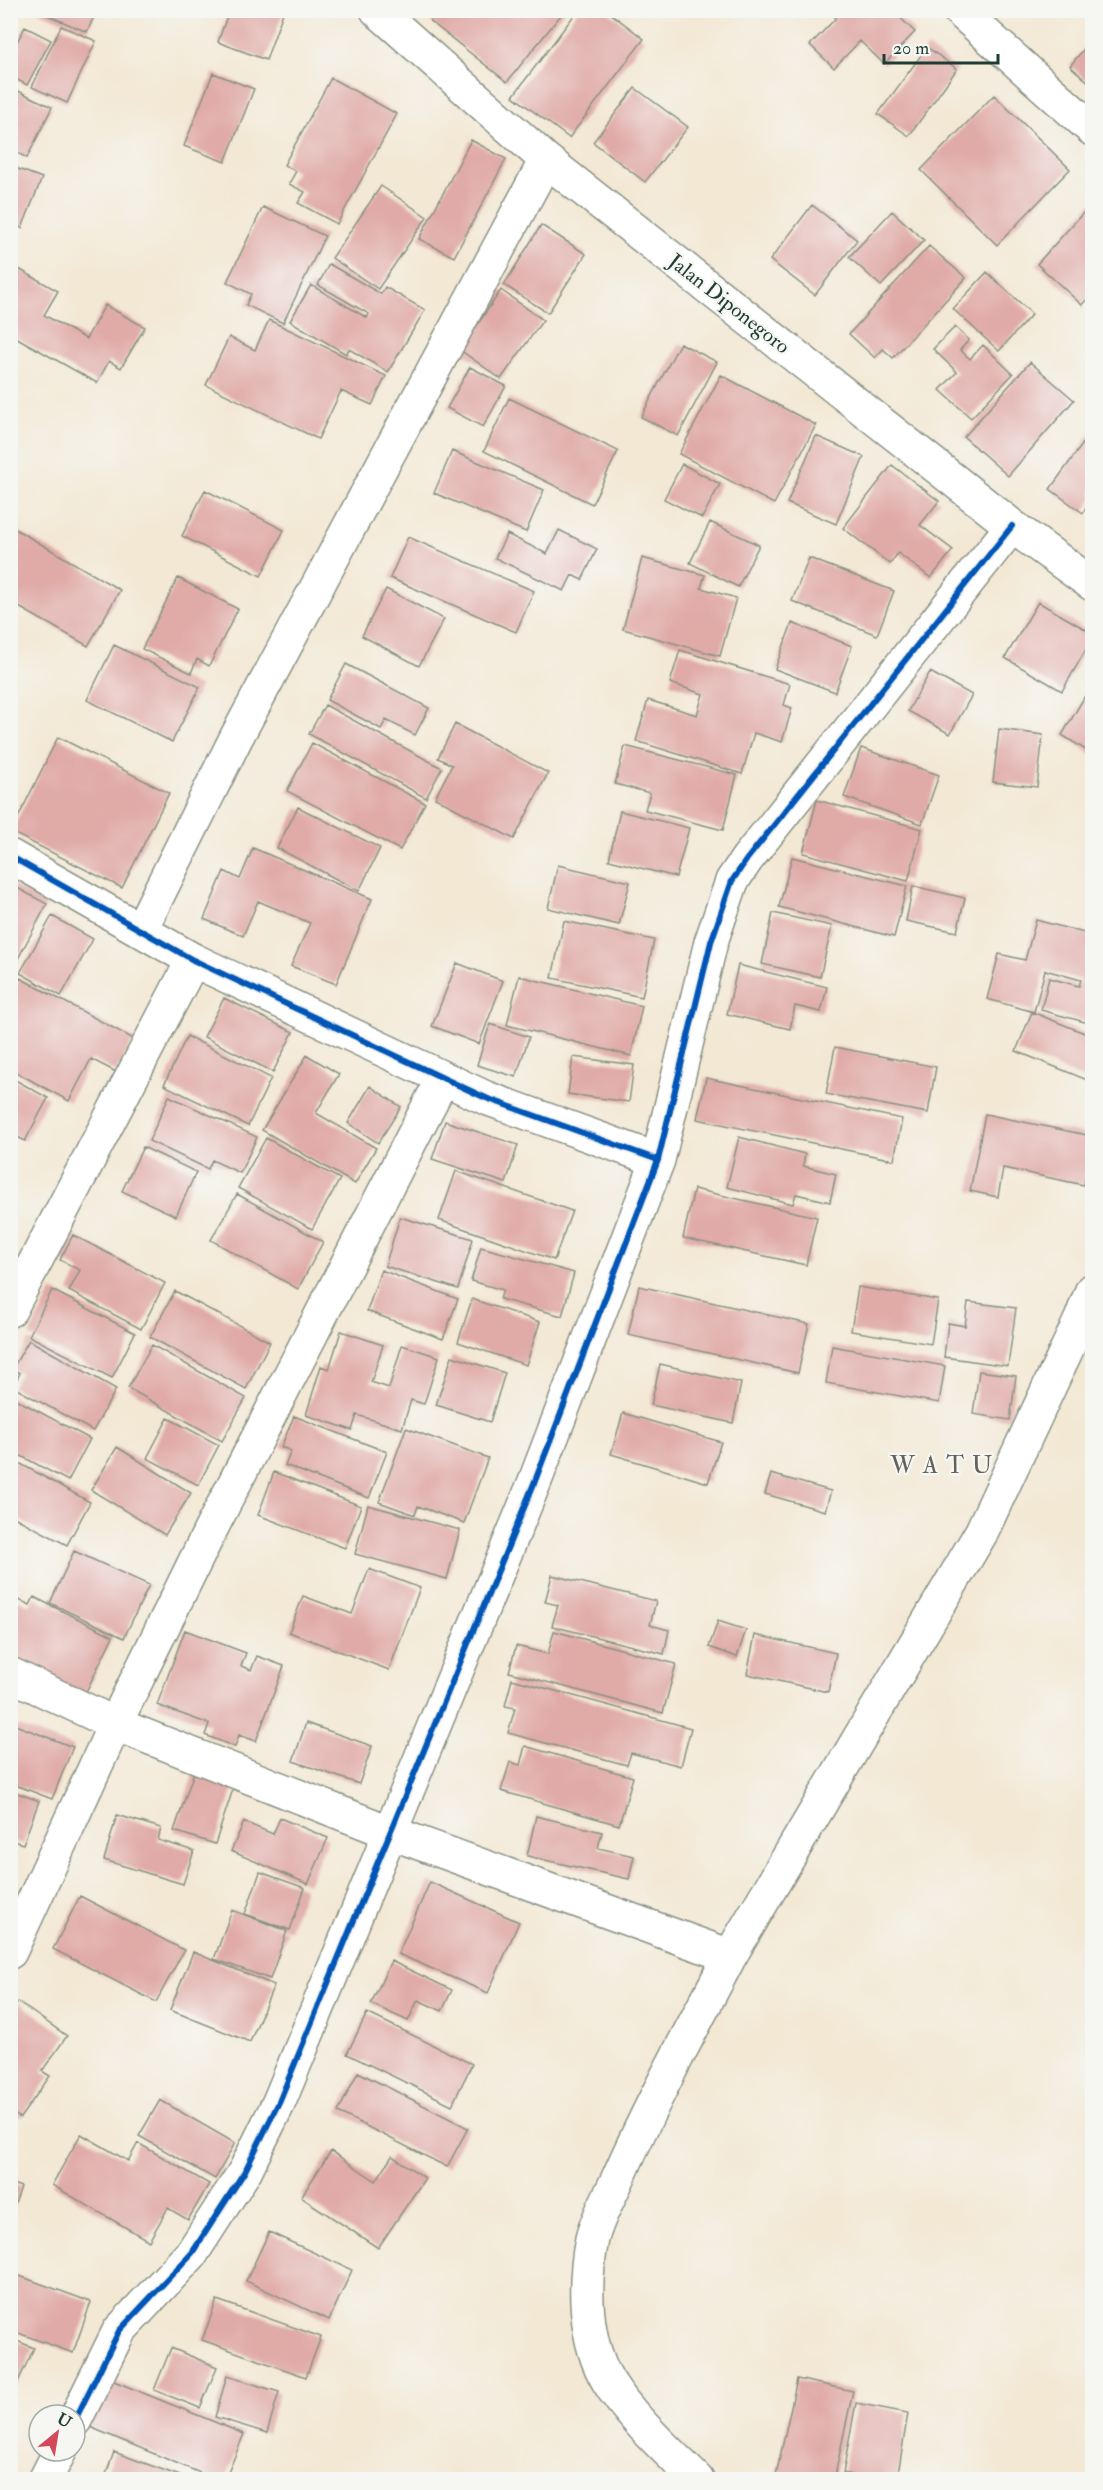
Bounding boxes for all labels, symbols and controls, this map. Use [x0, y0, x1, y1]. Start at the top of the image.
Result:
scale bar [884, 27, 998, 65]
text: 20 m [893, 37, 929, 60]
street label: Jalan Diponegoro [662, 247, 795, 360]
district label: W A T U [889, 1450, 994, 1481]
north arrow [27, 2403, 87, 2463]
text: U [53, 2409, 75, 2433]

